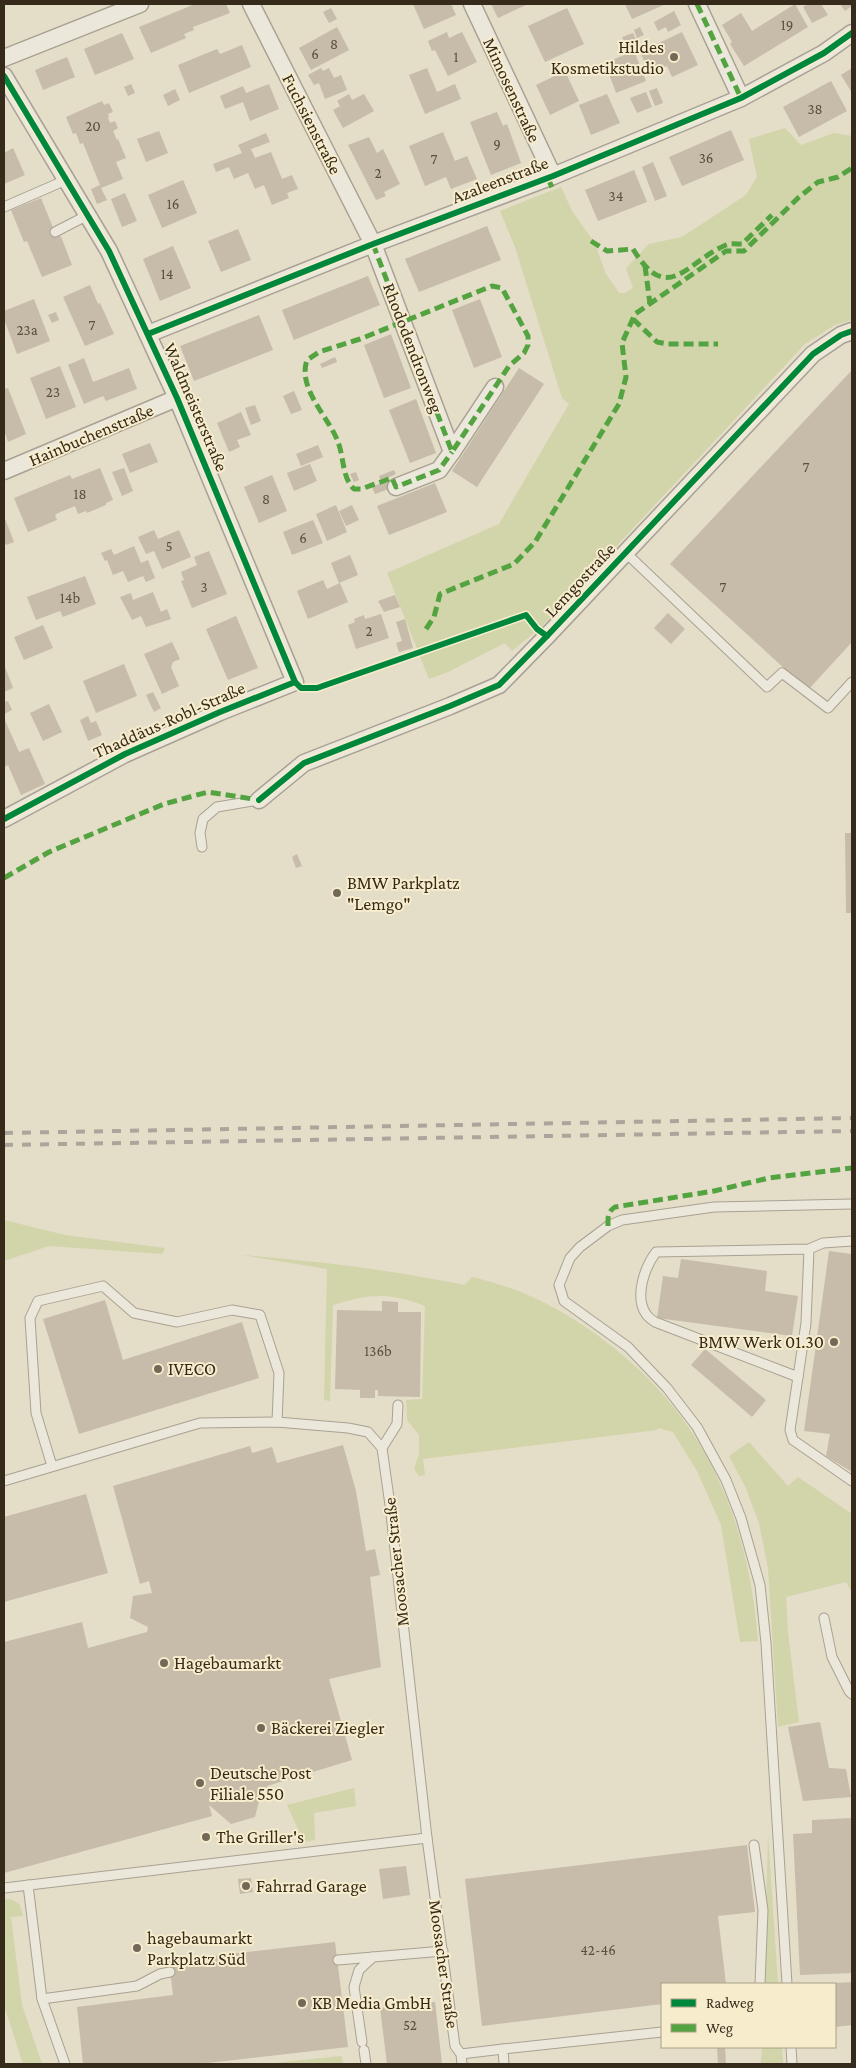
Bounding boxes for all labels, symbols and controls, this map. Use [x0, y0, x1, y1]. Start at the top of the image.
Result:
house number: 19 [781, 17, 793, 33]
street label: Mimosenstraße [479, 35, 545, 146]
house number: 8 [330, 36, 338, 52]
place label: Hildes Kosmetikstudio [551, 37, 664, 78]
house number: 6 [311, 46, 319, 62]
house number: 1 [454, 49, 459, 65]
marker: Hildes Kosmetikstudio [668, 51, 680, 63]
street label: Fuchsienstraße [278, 71, 346, 178]
house number: 38 [807, 101, 823, 117]
house number: 20 [85, 118, 101, 134]
house number: 9 [493, 136, 501, 152]
house number: 36 [699, 150, 713, 166]
house number: 7 [431, 151, 438, 167]
street label: Azaleenstraße [449, 152, 551, 208]
house number: 2 [374, 165, 382, 181]
house number: 34 [609, 188, 623, 204]
house number: 16 [167, 196, 179, 212]
house number: 14 [161, 266, 173, 282]
street label: Rhododendronweg [379, 280, 447, 416]
house number: 7 [89, 317, 96, 333]
house number: 23a [16, 322, 38, 338]
street label: Waldmeisterstraße [160, 340, 232, 474]
house number: 23 [46, 384, 60, 400]
street label: Hainbuchenstraße [26, 400, 156, 470]
house number: 7 [803, 459, 810, 475]
house number: 18 [73, 486, 87, 502]
house number: 8 [262, 491, 270, 507]
house number: 6 [299, 530, 307, 546]
house number: 5 [165, 538, 173, 554]
street label: Lemgostraße [541, 539, 620, 621]
house number: 3 [200, 579, 208, 595]
house number: 7 [720, 579, 727, 595]
house number: 14b [60, 590, 80, 606]
house number: 2 [365, 623, 373, 639]
street label: Thaddäus-Robl-Straße [90, 677, 248, 763]
place label: BMW Parkplatz "Lemgo" [347, 873, 460, 914]
marker: BMW Parkplatz "Lemgo" [331, 887, 343, 899]
place label: BMW Werk 01.30 [698, 1332, 824, 1352]
marker: BMW Werk 01.30 [828, 1336, 840, 1348]
house number: 136b [364, 1343, 392, 1359]
place label: IVECO [168, 1359, 216, 1379]
marker: IVECO [152, 1363, 164, 1375]
street label: Moosacher Straße [379, 1496, 413, 1628]
place label: Hagebaumarkt [174, 1653, 282, 1673]
marker: Hagebaumarkt [158, 1657, 170, 1669]
place label: Bäckerei Ziegler [271, 1718, 385, 1738]
marker: Bäckerei Ziegler [255, 1722, 267, 1734]
place label: Deutsche Post Filiale 550 [210, 1763, 312, 1804]
marker: Deutsche Post Filiale 550 [194, 1777, 206, 1789]
place label: The Griller's [216, 1827, 304, 1847]
marker: The Griller's [200, 1831, 212, 1843]
place label: Fahrrad Garage [256, 1876, 367, 1896]
marker: Fahrrad Garage [240, 1880, 252, 1892]
street label: Moosacher Straße [425, 1898, 463, 2030]
place label: hagebaumarkt Parkplatz Süd [147, 1928, 253, 1969]
marker: hagebaumarkt Parkplatz Süd [131, 1942, 143, 1954]
house number: 42-46 [580, 1942, 616, 1958]
legend [661, 1983, 836, 2048]
place label: KB Media GmbH [312, 1993, 431, 2013]
text: Radweg [706, 1995, 754, 2012]
marker: KB Media GmbH [296, 1997, 308, 2009]
house number: 52 [403, 2017, 417, 2033]
text: Weg [706, 2020, 733, 2037]

